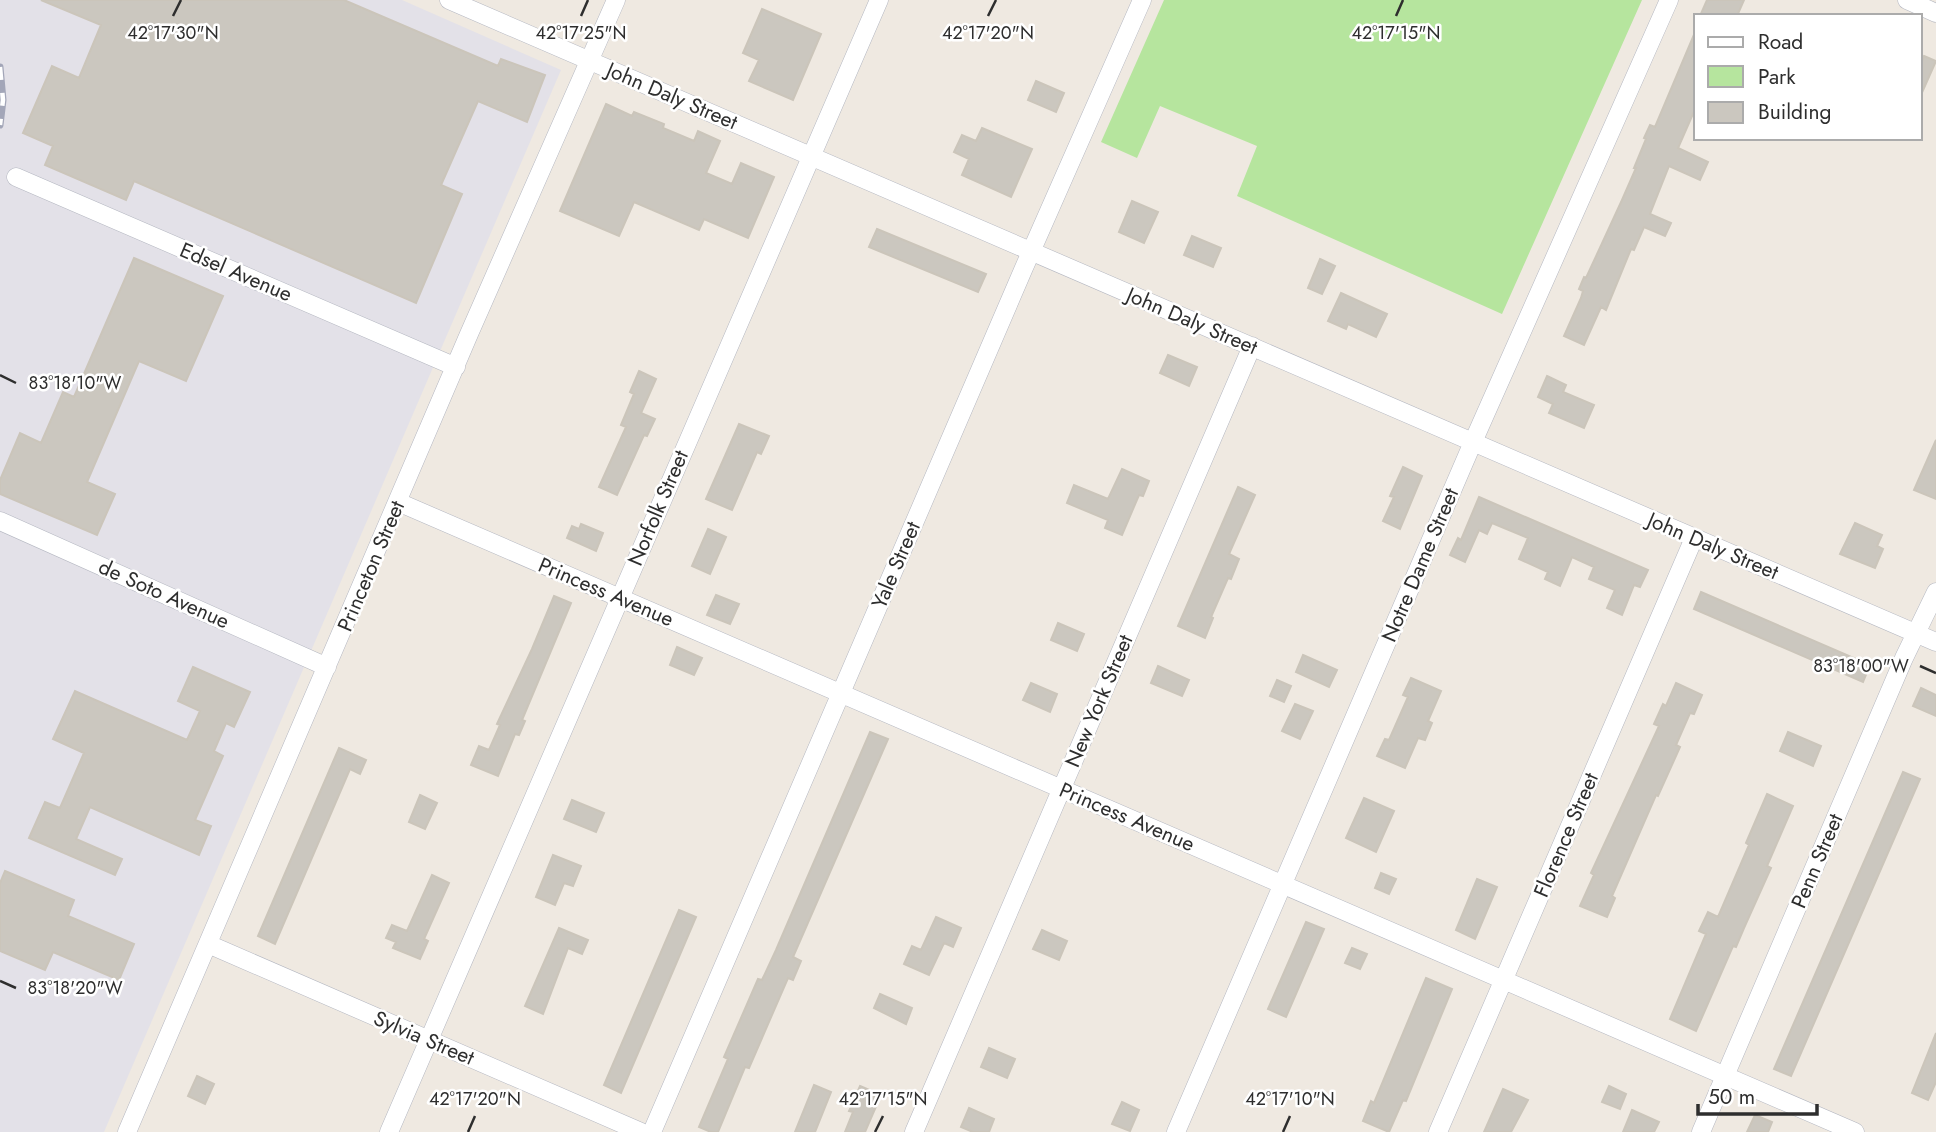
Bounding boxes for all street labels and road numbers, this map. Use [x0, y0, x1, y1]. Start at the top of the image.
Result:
street label: John Daly Street [599, 54, 742, 137]
street label: Edsel Avenue [175, 235, 297, 309]
street label: John Daly Street [1119, 279, 1262, 362]
street label: Norfolk Street [620, 446, 696, 570]
street label: Notre Dame Street [1374, 483, 1466, 647]
street label: Princeton Street [330, 496, 412, 636]
street label: John Daly Street [1640, 504, 1783, 587]
street label: Yale Street [864, 517, 928, 613]
street label: Princess Avenue [534, 550, 678, 634]
street label: de Soto Avenue [94, 552, 234, 636]
street label: New York Street [1058, 630, 1140, 772]
street label: Florence Street [1526, 768, 1606, 902]
street label: Princess Avenue [1055, 775, 1199, 859]
street label: Penn Street [1784, 809, 1850, 913]
street label: Sylvia Street [369, 1003, 479, 1073]

